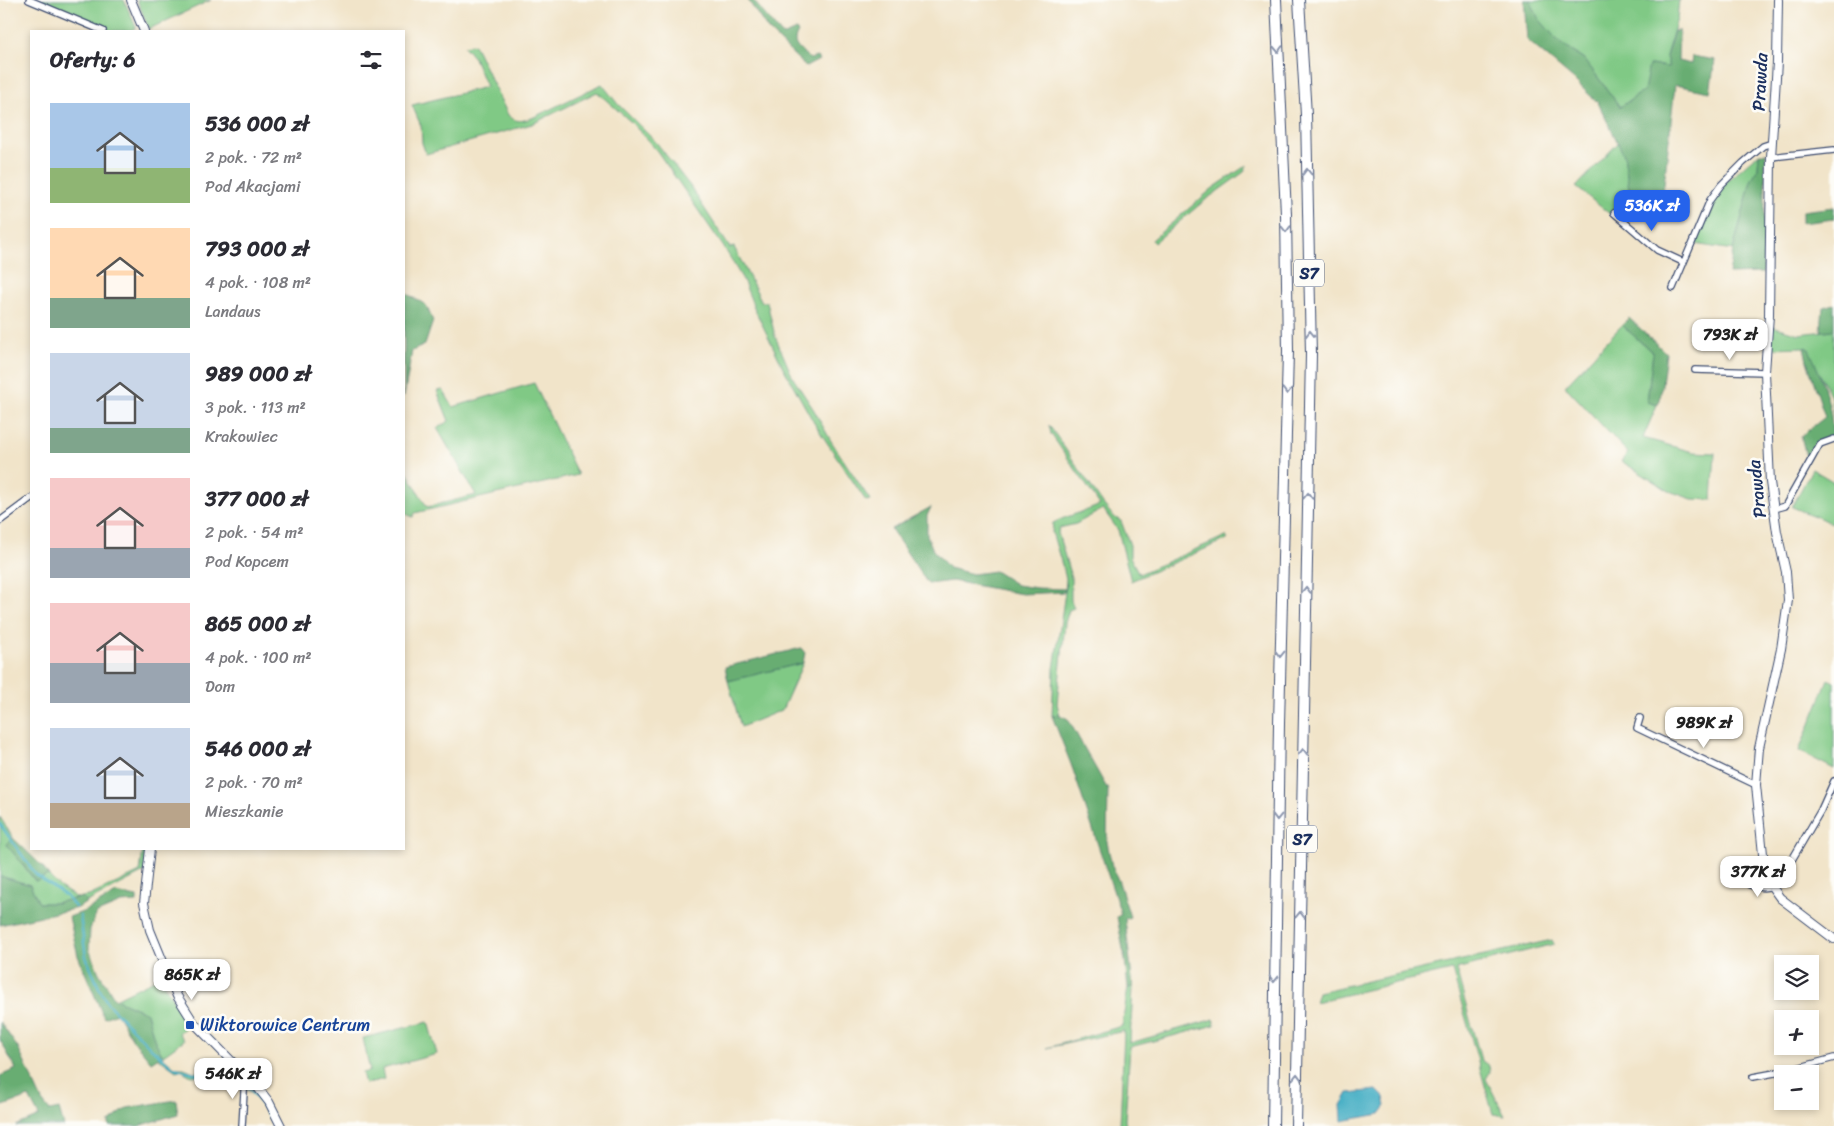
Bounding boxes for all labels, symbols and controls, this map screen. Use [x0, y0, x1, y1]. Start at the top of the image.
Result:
text: Oferty: 6 [50, 41, 135, 79]
one-way arrow [1273, 45, 1284, 53]
icon: filters [357, 46, 385, 74]
street label: Prawda [1742, 51, 1778, 112]
text: 536 000 zł [205, 105, 309, 143]
icon: home [90, 123, 150, 183]
text: 2 pok. · 72 m² [205, 143, 302, 172]
one-way arrow [1302, 167, 1312, 175]
text: Pod Akacjami [205, 172, 300, 201]
pin: 536K zł [1606, 190, 1698, 232]
text: 536K zł [1625, 191, 1679, 220]
one-way arrow [1281, 225, 1291, 233]
text: 793 000 zł [205, 230, 309, 268]
icon: home [90, 248, 150, 308]
road number: S7 [1294, 260, 1324, 286]
text: 4 pok. · 108 m² [205, 268, 311, 297]
text: Landaus [205, 297, 261, 326]
pin: 793K zł [1684, 318, 1776, 361]
text: 793K zł [1703, 320, 1757, 349]
one-way arrow [1305, 330, 1315, 338]
text: 989 000 zł [205, 355, 311, 393]
icon: home [90, 373, 150, 433]
one-way arrow [1282, 388, 1292, 395]
text: 3 pok. · 113 m² [205, 393, 306, 422]
text: Krakowiec [205, 422, 278, 451]
street label: Prawda [1738, 457, 1776, 520]
text: 377 000 zł [205, 480, 308, 518]
one-way arrow [1303, 492, 1313, 500]
icon: home [90, 498, 150, 558]
text: 2 pok. · 54 m² [205, 518, 303, 547]
text: Pod Kopcem [205, 547, 289, 576]
one-way arrow [1301, 586, 1311, 594]
text: 865 000 zł [205, 605, 310, 643]
icon: home [90, 623, 150, 683]
text: 4 pok. · 100 m² [205, 643, 312, 672]
one-way arrow [1275, 651, 1285, 659]
text: Dom [205, 672, 235, 701]
pin: 989K zł [1658, 706, 1750, 749]
text: 989K zł [1676, 708, 1732, 737]
text: 546 000 zł [205, 730, 310, 768]
icon: home [90, 748, 150, 808]
one-way arrow [1298, 748, 1308, 756]
text: 2 pok. · 70 m² [205, 768, 303, 797]
text: Mieszkanie [205, 797, 283, 826]
one-way arrow [1272, 814, 1282, 821]
road number: S7 [1287, 826, 1317, 852]
pin: 377K zł [1712, 856, 1804, 898]
text: 377K zł [1731, 857, 1785, 886]
one-way arrow [1295, 911, 1305, 918]
map controls [1774, 955, 1819, 1110]
button: layers [1774, 955, 1819, 1000]
pin: 865K zł [146, 958, 238, 1001]
text: 865K zł [164, 960, 220, 989]
one-way arrow [1269, 976, 1280, 984]
place label: Wiktorowice Centrum [200, 1009, 371, 1041]
button: + [1774, 1010, 1819, 1055]
marker: Wiktorowice Centrum [184, 1019, 196, 1031]
pin: 546K zł [187, 1058, 279, 1100]
text: 546K zł [205, 1059, 261, 1088]
button: − [1774, 1065, 1819, 1110]
one-way arrow [1292, 1073, 1302, 1081]

